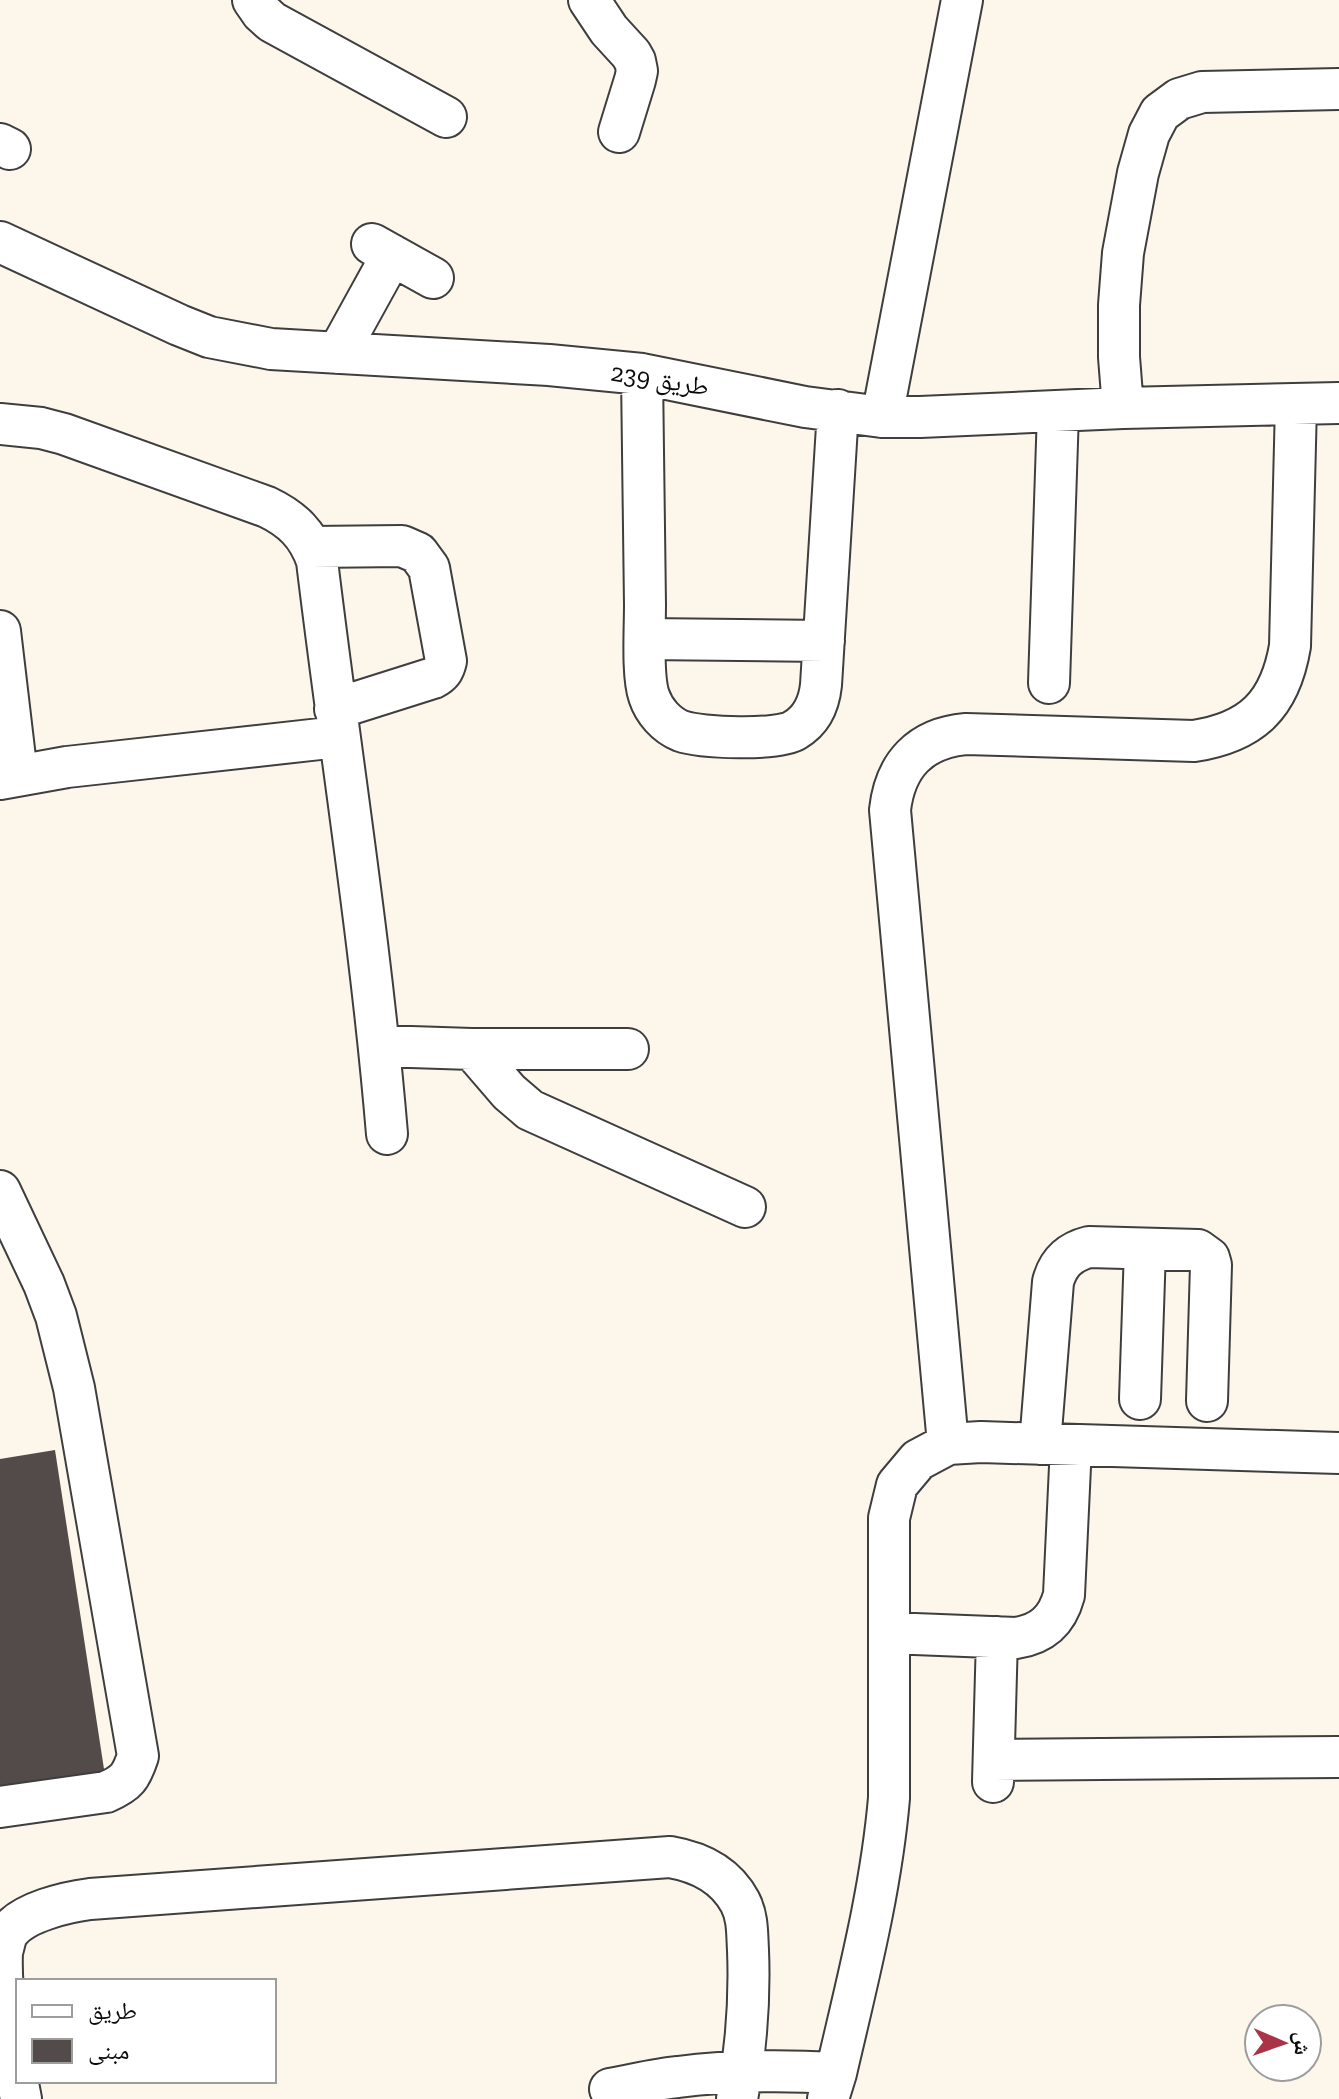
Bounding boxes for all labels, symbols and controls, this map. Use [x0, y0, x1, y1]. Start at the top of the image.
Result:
street label: طريق 239 [609, 355, 711, 403]
legend [16, 1979, 276, 2083]
text: طريق [88, 1996, 137, 2025]
north arrow [1243, 2003, 1323, 2083]
text: ش [1289, 2032, 1316, 2056]
text: مبنى [88, 2036, 129, 2065]

